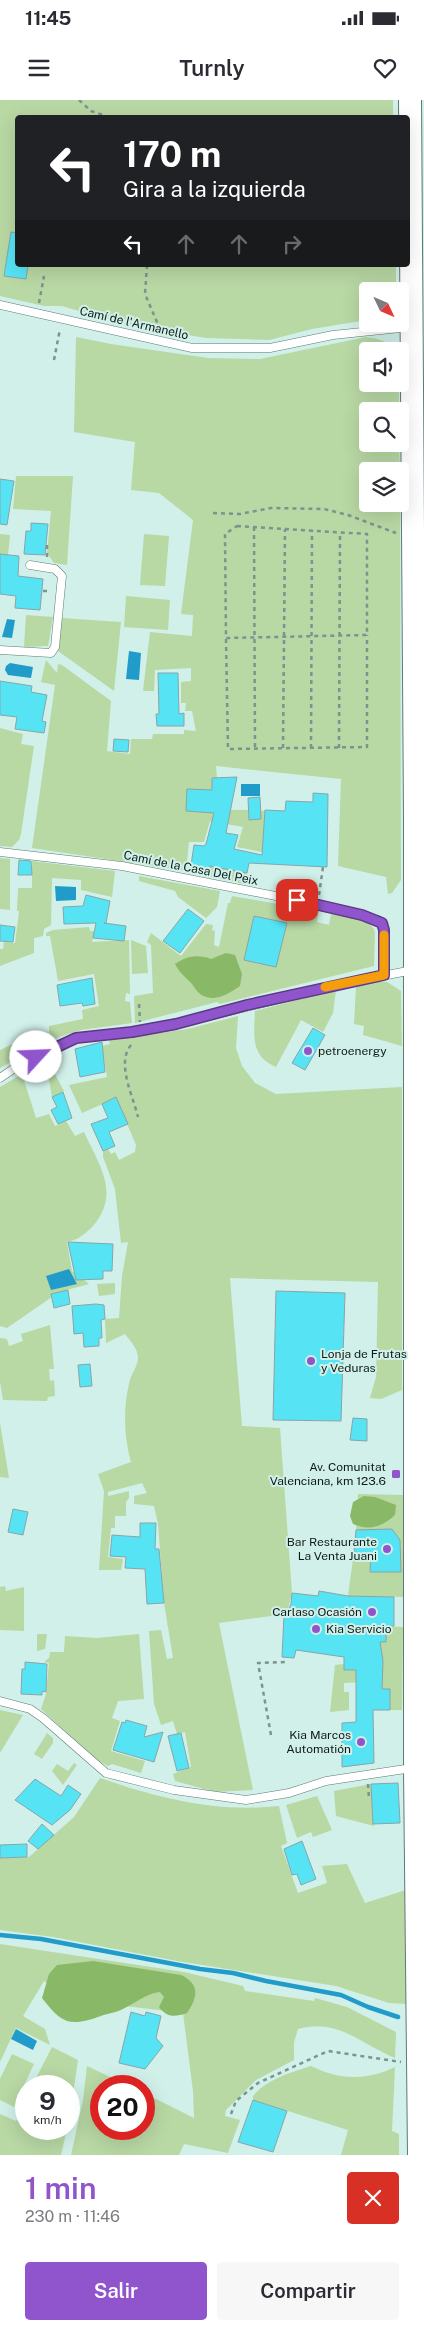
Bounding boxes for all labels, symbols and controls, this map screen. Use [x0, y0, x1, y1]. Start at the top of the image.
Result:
text: 11:45 [25, 7, 71, 29]
icon: menu [25, 54, 53, 82]
icon: heart [371, 54, 399, 82]
text: Turnly [179, 55, 245, 81]
text: 170 m [123, 134, 221, 175]
icon: left [40, 135, 105, 200]
text: Gira a la izquierda [123, 176, 306, 202]
icon: left [119, 230, 147, 258]
icon: ahead [172, 230, 200, 258]
icon: ahead [225, 230, 253, 258]
icon: right [278, 230, 306, 258]
north arrow [359, 282, 409, 332]
map controls [359, 282, 409, 512]
street label: Camí de l'Armanello [78, 304, 190, 342]
button: sound [359, 342, 409, 392]
button: search [359, 402, 409, 452]
button: layers [359, 462, 409, 512]
street label: Camí de la Casa Del Peix [122, 848, 260, 888]
pin [276, 879, 318, 921]
icon: arrive [283, 886, 311, 914]
position arrow [9, 1030, 61, 1082]
place label: petroenergy [318, 1044, 387, 1058]
marker: petroenergy [302, 1045, 314, 1057]
place label: Lonja de Frutas y Veduras [321, 1347, 407, 1375]
marker: Lonja de Frutas y Veduras [305, 1355, 317, 1367]
place label: Av. Comunitat Valenciana, km 123.6 [270, 1460, 386, 1488]
marker: Av. Comunitat Valenciana, km 123.6 [390, 1468, 402, 1480]
place label: Bar Restaurante La Venta Juani [287, 1535, 377, 1563]
marker: Bar Restaurante La Venta Juani [381, 1543, 393, 1555]
place label: Carlaso Ocasión [272, 1605, 362, 1619]
marker: Carlaso Ocasión [366, 1606, 378, 1618]
place label: Kia Servicio [326, 1622, 392, 1636]
marker: Kia Servicio [310, 1623, 322, 1635]
place label: Kia Marcos Automatión [286, 1728, 351, 1756]
marker: Kia Marcos Automatión [355, 1736, 367, 1748]
speed limit sign: 20 [90, 2075, 155, 2140]
text: 9 [39, 2086, 56, 2116]
text: km/h [33, 2113, 62, 2127]
text: 1 min [25, 2170, 96, 2206]
button: close [347, 2172, 399, 2224]
text: 230 m · 11:46 [25, 2207, 120, 2226]
button: Salir [25, 2262, 207, 2320]
button: Compartir [217, 2262, 399, 2320]

